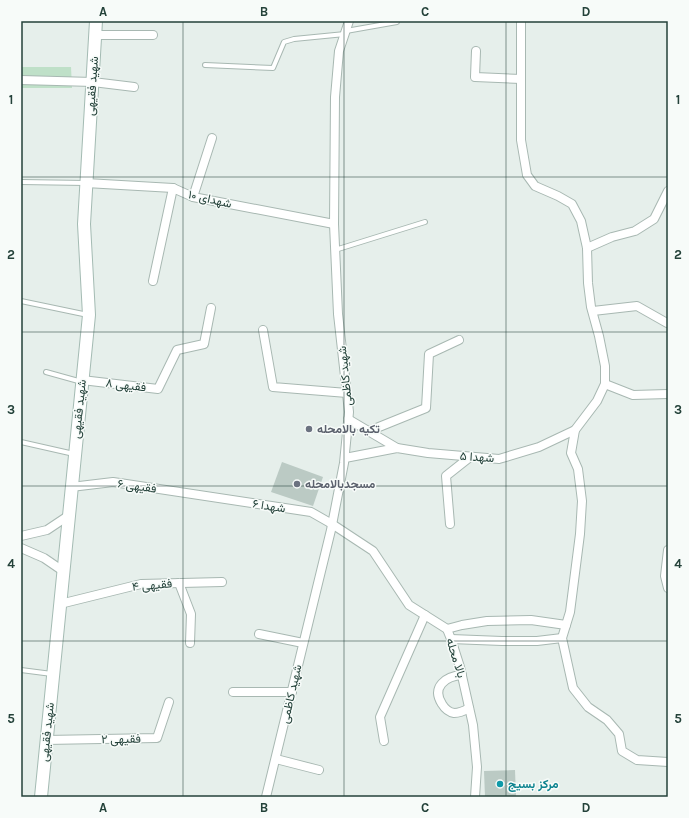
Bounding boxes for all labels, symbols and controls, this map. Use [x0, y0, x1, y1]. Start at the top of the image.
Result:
text: A [99, 4, 107, 19]
text: B [260, 4, 268, 19]
text: C [421, 4, 429, 19]
text: D [582, 4, 591, 19]
street label: شهید فقیهی [83, 56, 102, 116]
text: 1 [9, 92, 13, 107]
text: 1 [676, 92, 680, 107]
street label: شهدای ۱۰ [187, 187, 233, 212]
text: 2 [7, 247, 15, 262]
text: 2 [674, 247, 682, 262]
street label: شهید کاظمی [335, 345, 356, 407]
street label: فقیهی ۸ [105, 376, 147, 395]
street label: شهید فقیهی [69, 379, 90, 440]
text: 3 [7, 402, 15, 417]
text: 3 [674, 402, 682, 417]
place label: تکیه بالامحله [317, 422, 380, 436]
marker: تکیه بالامحله [304, 424, 314, 434]
street label: شهدا ۵ [459, 449, 495, 466]
street label: فقیهی ۶ [116, 476, 157, 497]
place label: مسجدبالامحله [305, 477, 376, 491]
marker: مسجدبالامحله [292, 479, 302, 489]
street label: شهدا ۶ [251, 496, 287, 517]
text: 4 [7, 556, 15, 571]
text: 4 [674, 556, 682, 571]
street label: فقیهی ۴ [131, 576, 173, 595]
street label: بالا محله [443, 636, 469, 680]
street label: شهید کاظمی [277, 663, 306, 725]
street label: شهید فقیهی [37, 702, 58, 763]
text: 5 [7, 711, 15, 726]
text: 5 [674, 711, 682, 726]
street label: فقیهی ۲ [101, 732, 141, 747]
place label: مرکز بسیج [508, 777, 559, 792]
marker: مرکز بسیج [495, 779, 505, 789]
text: A [99, 800, 107, 815]
text: B [260, 800, 268, 815]
text: C [421, 800, 429, 815]
text: D [582, 800, 591, 815]

